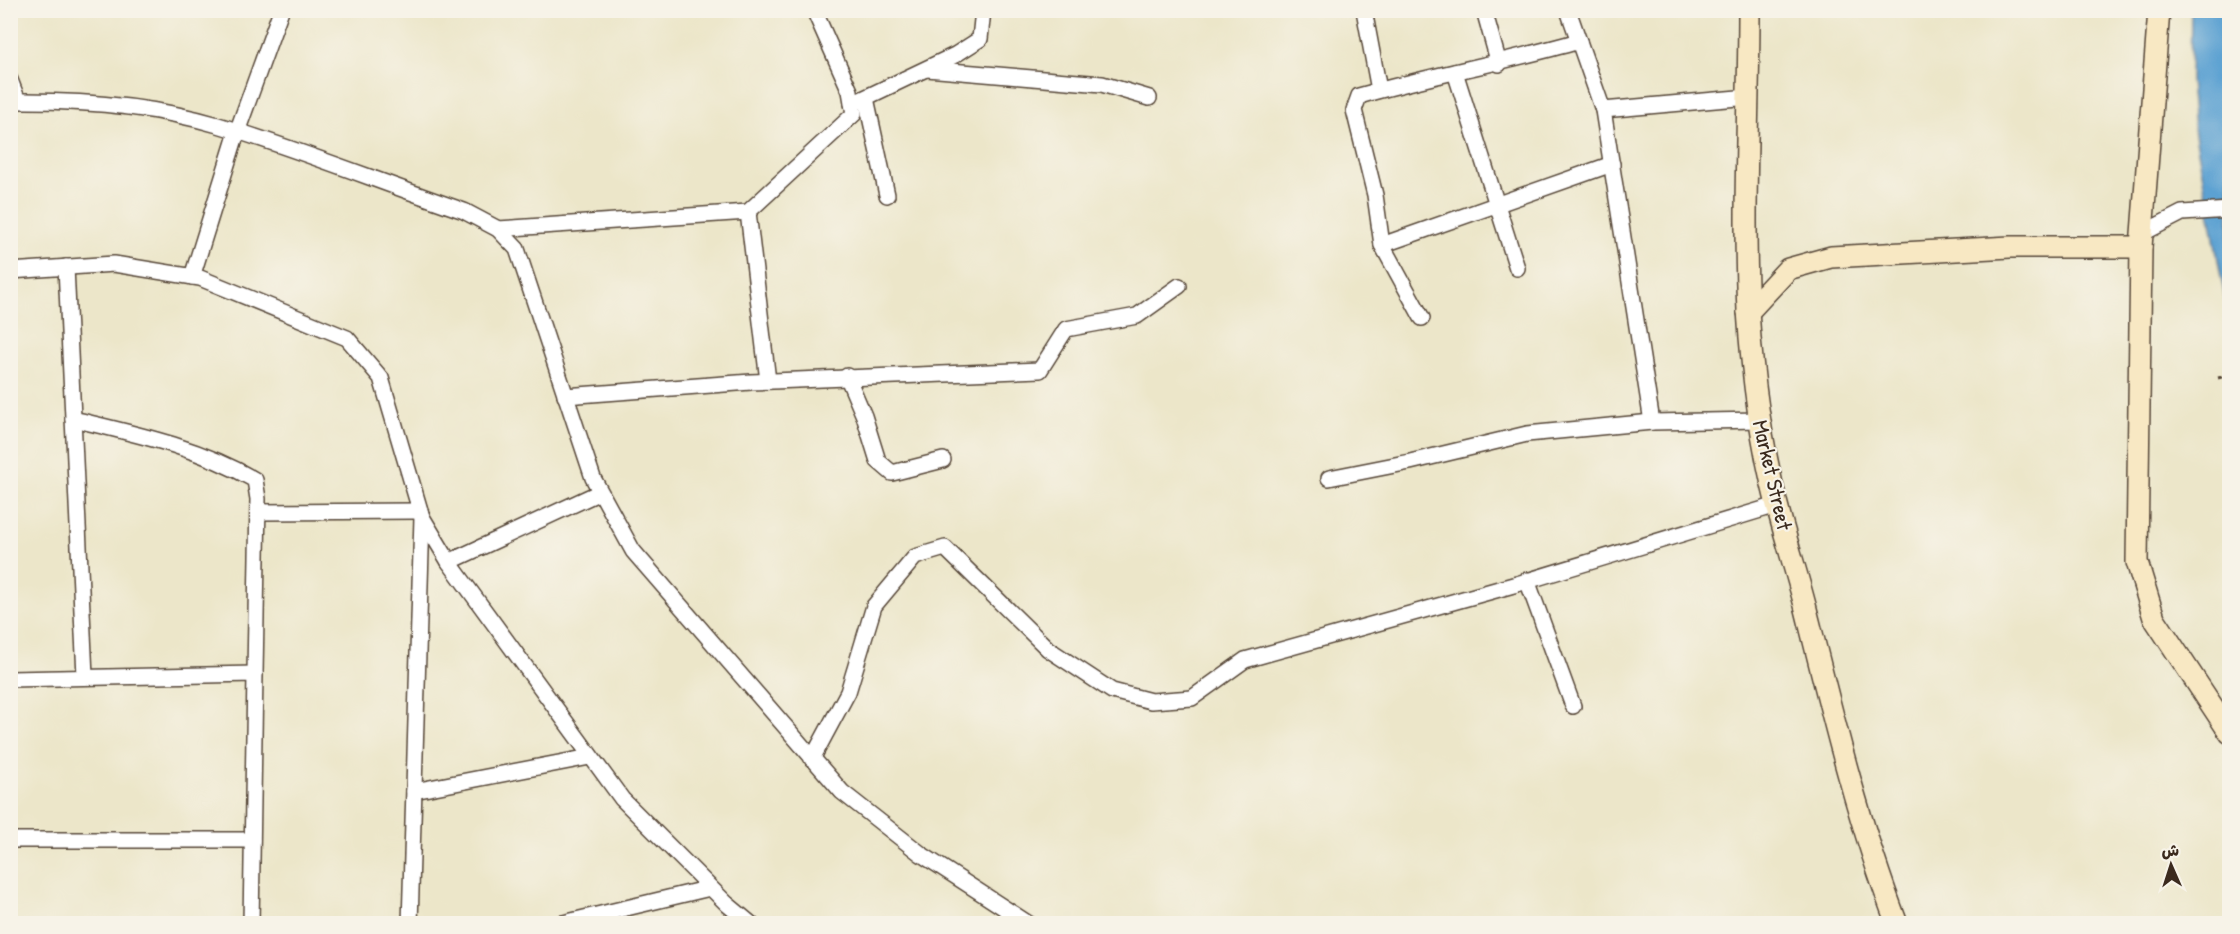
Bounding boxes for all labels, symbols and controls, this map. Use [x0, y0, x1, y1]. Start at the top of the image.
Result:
street label: Market Street [1746, 417, 1800, 533]
north arrow [2141, 835, 2201, 895]
text: ش [2161, 839, 2180, 861]

